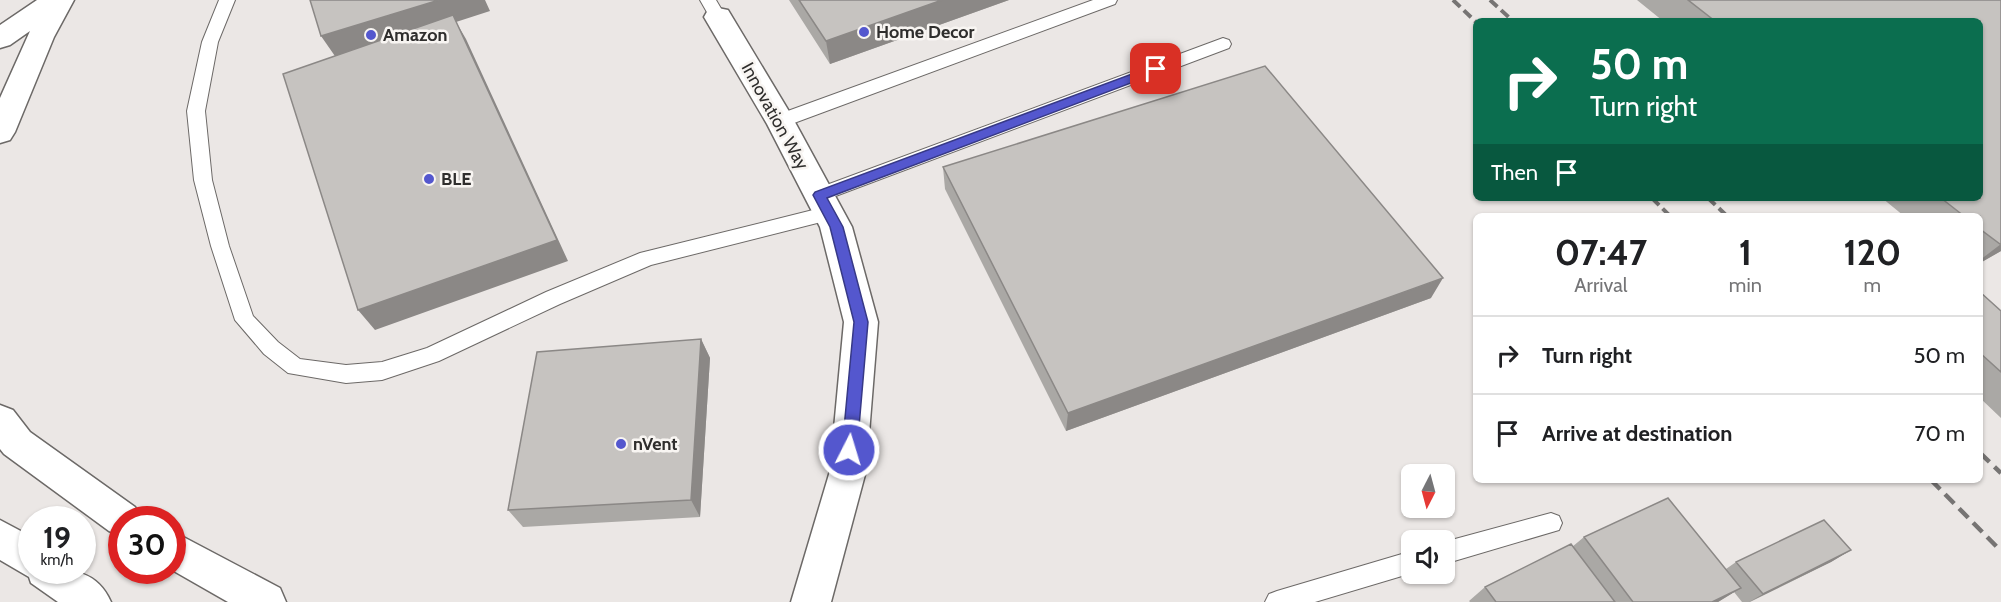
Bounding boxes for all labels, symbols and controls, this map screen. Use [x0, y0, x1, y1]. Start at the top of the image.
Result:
place label: Home Decor [876, 21, 975, 43]
place label: Amazon [383, 24, 447, 46]
marker: Home Decor [857, 25, 871, 39]
marker: Amazon [364, 28, 378, 42]
text: 50 m [1590, 38, 1688, 90]
icon: right [1491, 42, 1569, 120]
pin [1130, 43, 1181, 94]
icon: arrive [1139, 52, 1172, 85]
street label: Innovation Way [737, 59, 813, 173]
text: Turn right [1590, 90, 1697, 123]
icon: arrive [1550, 156, 1583, 189]
text: Then [1491, 159, 1538, 186]
place label: BLE [441, 168, 472, 190]
marker: BLE [422, 172, 436, 186]
text: 07:47 [1555, 230, 1647, 274]
text: 1 [1739, 230, 1752, 274]
text: 120 [1844, 230, 1901, 274]
text: Arrival [1574, 273, 1628, 297]
text: min [1729, 273, 1762, 297]
text: m [1864, 273, 1881, 297]
icon: right [1491, 339, 1524, 372]
text: Turn right [1542, 342, 1632, 369]
text: 50 m [1913, 342, 1965, 369]
icon: arrive [1491, 417, 1524, 450]
position arrow [817, 418, 881, 482]
text: Arrive at destination [1542, 420, 1732, 447]
text: 70 m [1915, 420, 1965, 447]
place label: nVent [633, 433, 678, 455]
marker: nVent [614, 437, 628, 451]
north arrow [1401, 464, 1455, 518]
map controls [1401, 464, 1455, 584]
speed limit sign: 30 [108, 506, 186, 584]
text: 19 [43, 519, 71, 556]
button: sound [1401, 530, 1455, 584]
text: km/h [41, 551, 73, 569]

